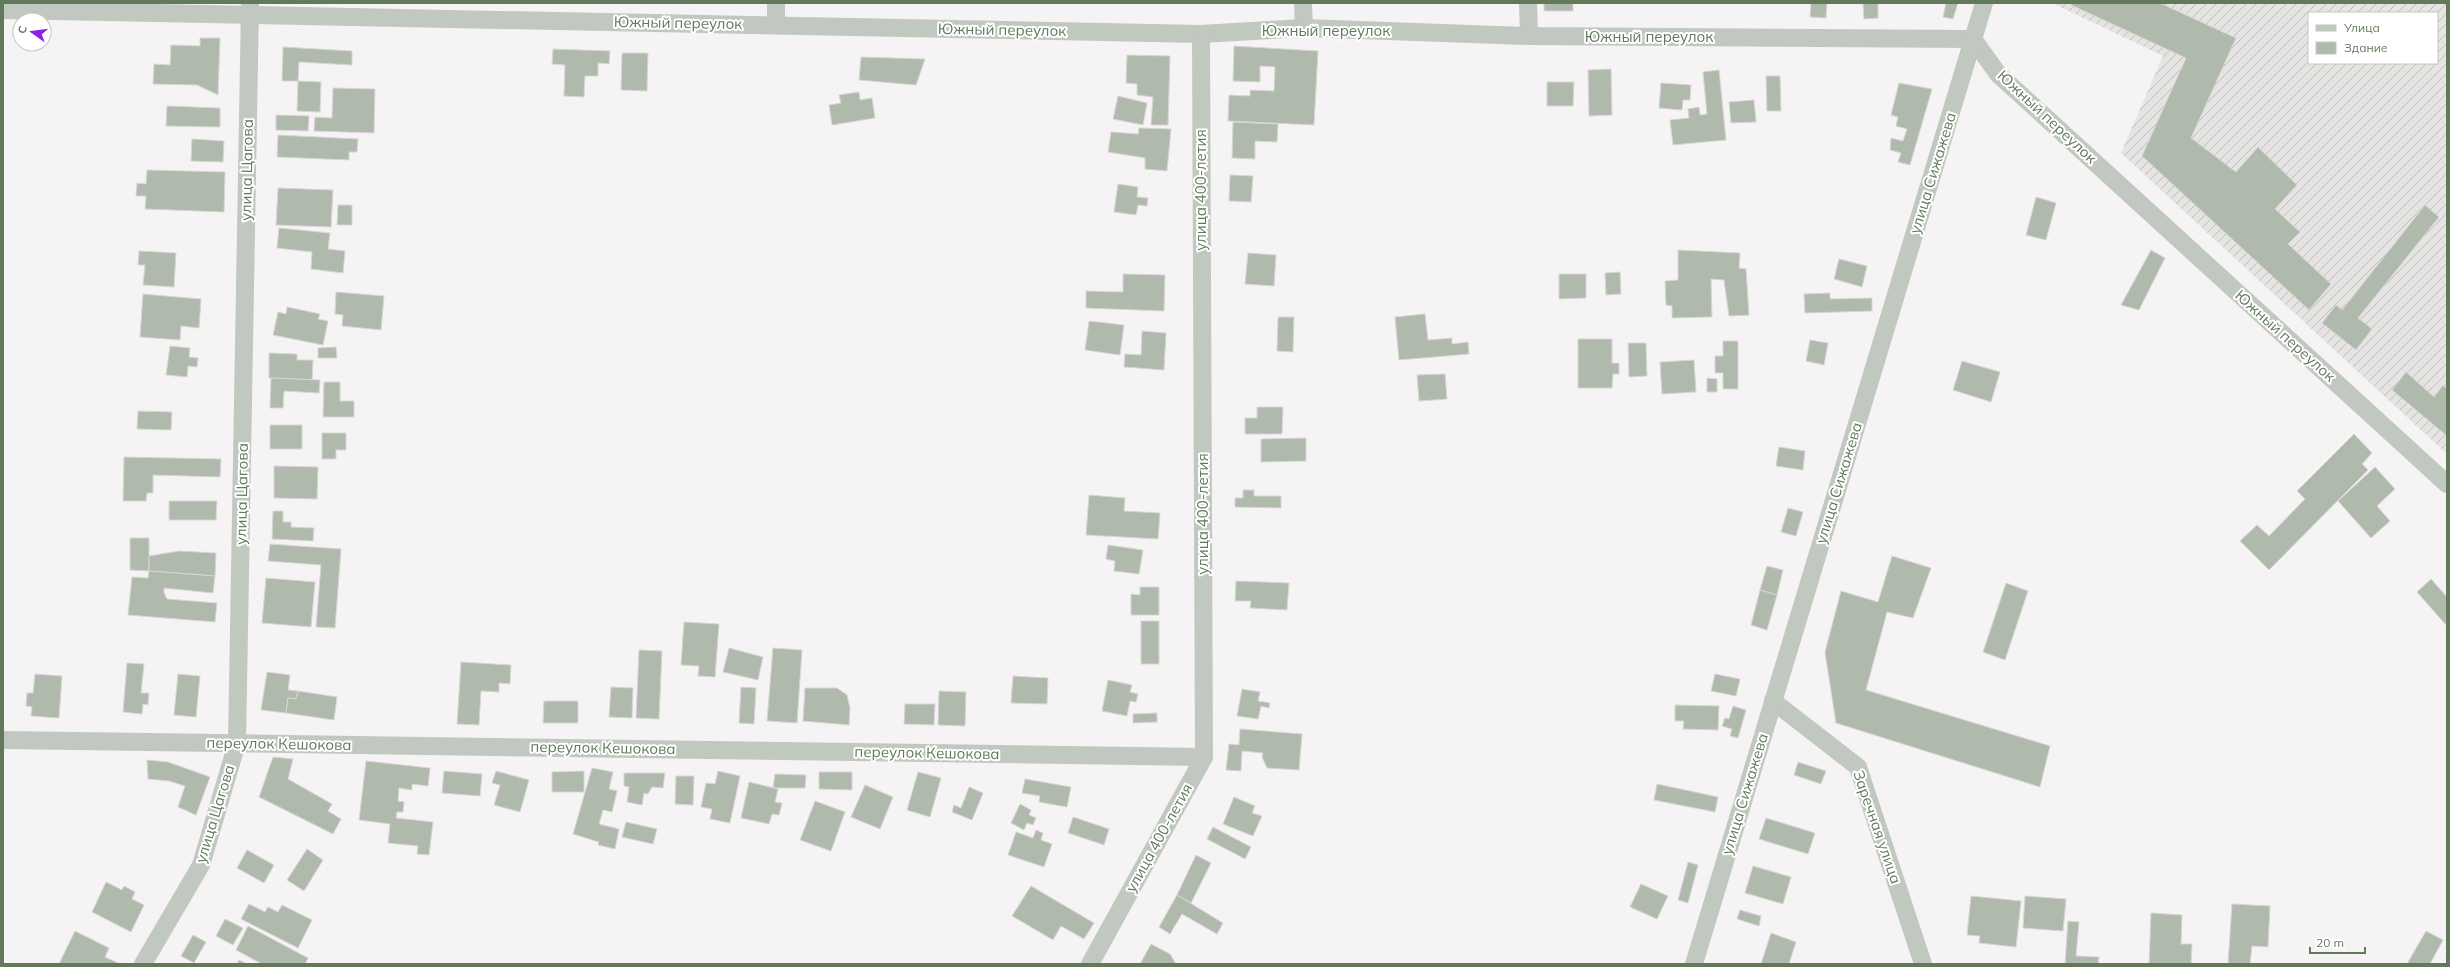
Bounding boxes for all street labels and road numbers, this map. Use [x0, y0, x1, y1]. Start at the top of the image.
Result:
street label: Южный переулок [614, 12, 743, 33]
street label: Южный переулок [938, 19, 1067, 40]
street label: Южный переулок [1262, 21, 1391, 40]
street label: Южный переулок [1585, 27, 1714, 46]
street label: Южный переулок [1994, 66, 2102, 168]
street label: улица Сижажева [1905, 110, 1960, 236]
street label: улица Цагова [236, 119, 257, 221]
street label: улица 400-летия [1191, 129, 1210, 251]
street label: Южный переулок [2231, 286, 2340, 386]
street label: улица Сижажева [1811, 420, 1866, 546]
street label: улица Цагова [231, 443, 252, 545]
street label: улица 400-летия [1193, 453, 1212, 575]
street label: улица Сижажева [1717, 731, 1772, 857]
street label: переулок Кешокова [206, 733, 352, 754]
street label: переулок Кешокова [530, 737, 676, 758]
street label: переулок Кешокова [854, 742, 1000, 763]
street label: улица Цагова [191, 762, 238, 865]
street label: Заречная улица [1849, 768, 1906, 886]
street label: улица 400-летия [1121, 780, 1196, 896]

